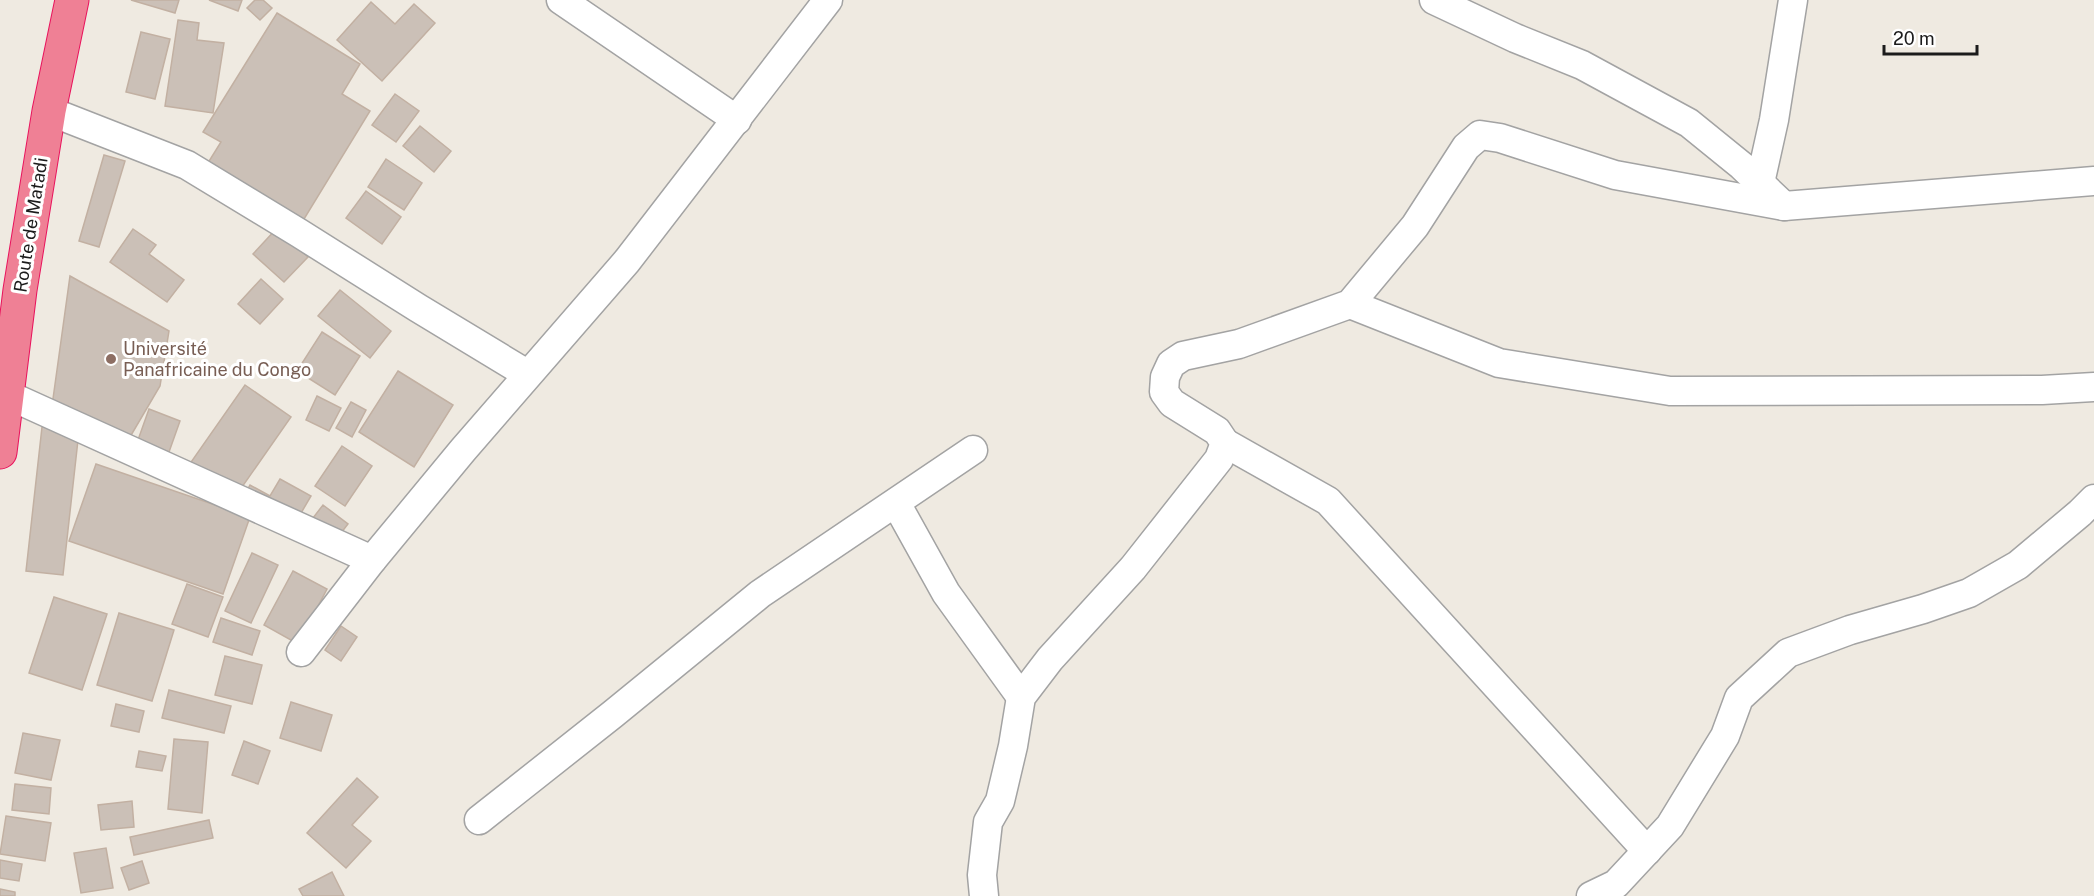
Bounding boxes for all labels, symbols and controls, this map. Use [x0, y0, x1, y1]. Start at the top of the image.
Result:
scale bar [1884, 18, 1977, 56]
text: 20 m [1893, 28, 1935, 49]
street label: Route de Matadi [9, 156, 52, 294]
place label: Université Panafricaine du Congo [123, 338, 311, 380]
marker: Université Panafricaine du Congo [104, 352, 118, 366]

